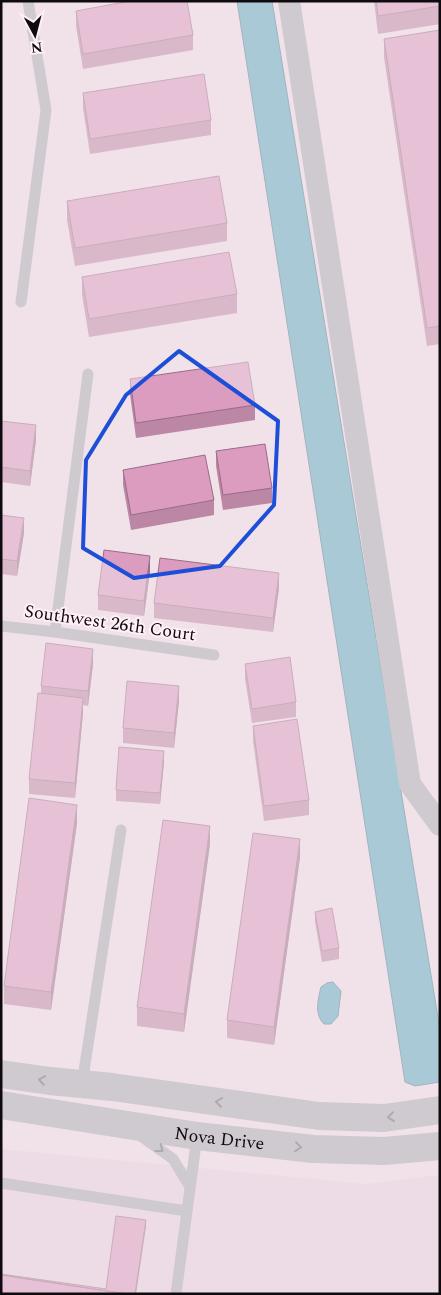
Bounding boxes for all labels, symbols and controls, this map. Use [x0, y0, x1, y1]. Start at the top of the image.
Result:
north arrow [10, 10, 60, 60]
text: N [30, 36, 43, 59]
street label: Southwest 26th Court [23, 598, 197, 648]
one-way arrow [37, 1075, 45, 1086]
one-way arrow [214, 1097, 222, 1108]
one-way arrow [387, 1111, 395, 1122]
street label: Nova Drive [173, 1119, 266, 1157]
one-way arrow [294, 1141, 302, 1152]
one-way arrow [154, 1144, 163, 1152]

